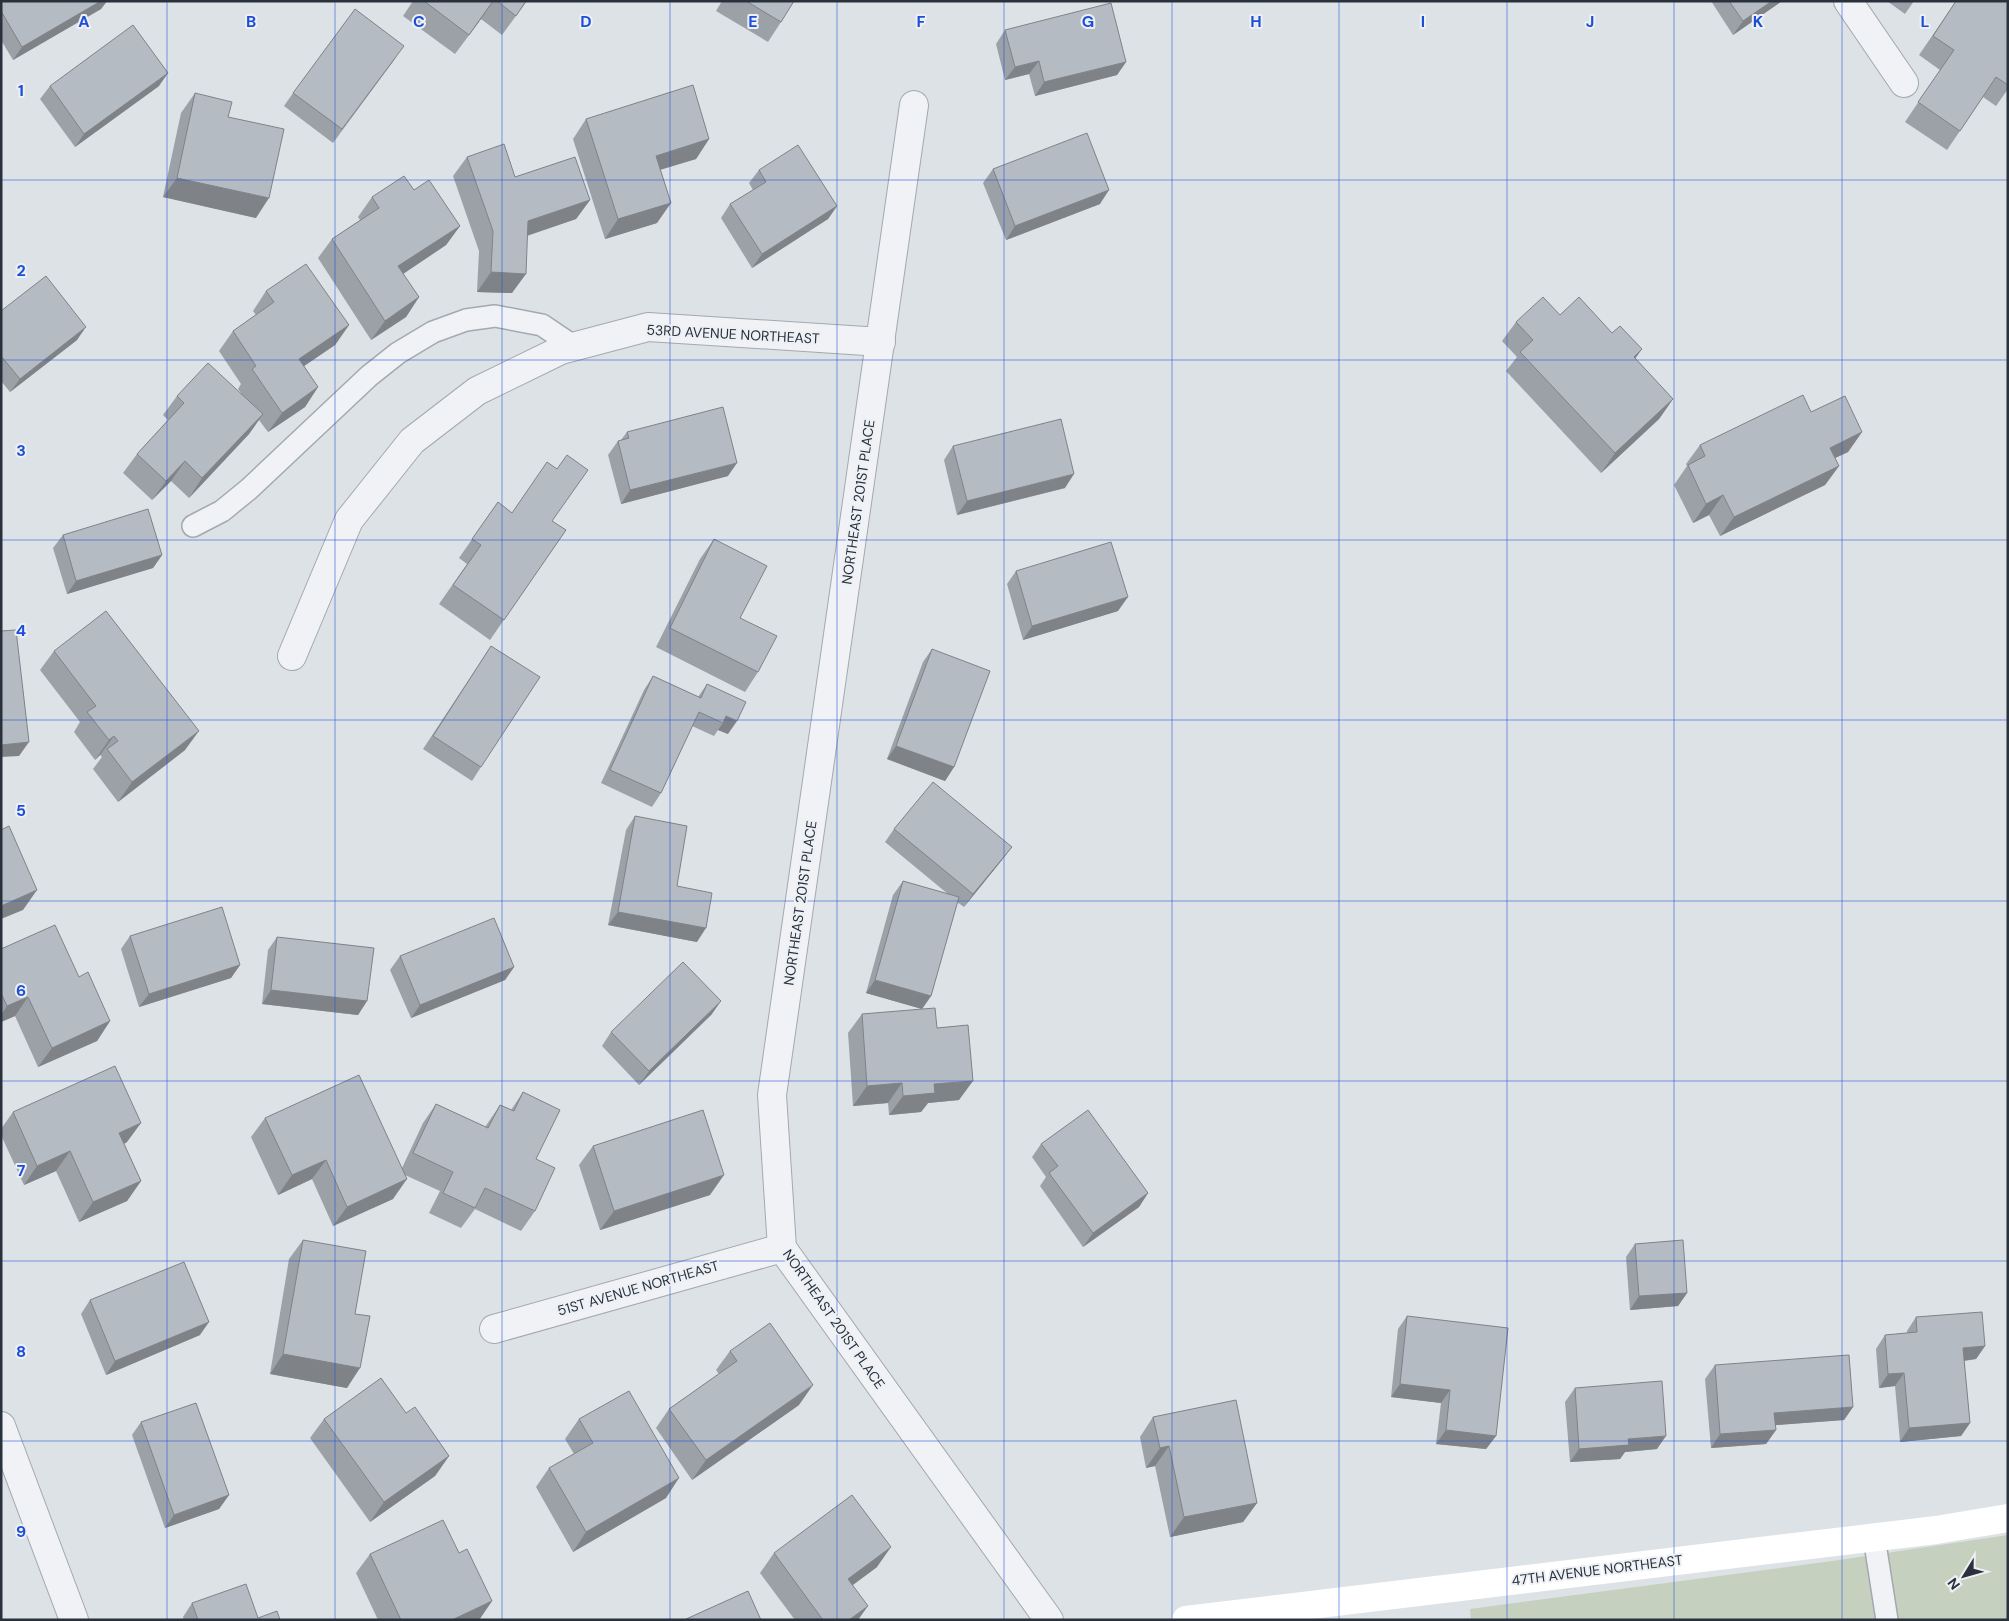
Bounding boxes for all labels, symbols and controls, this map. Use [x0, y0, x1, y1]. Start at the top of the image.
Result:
text: A [78, 11, 90, 32]
text: B [246, 11, 256, 32]
text: C [413, 11, 425, 32]
text: D [580, 11, 592, 32]
text: E [748, 11, 758, 32]
text: F [917, 11, 926, 32]
text: G [1082, 11, 1094, 32]
text: H [1250, 11, 1262, 32]
text: I [1421, 11, 1425, 32]
text: J [1586, 11, 1594, 32]
text: K [1753, 11, 1764, 32]
text: L [1921, 11, 1930, 32]
text: 1 [18, 80, 24, 101]
text: 2 [16, 260, 26, 281]
street label: 53RD AVENUE NORTHEAST [646, 320, 820, 348]
street label: NORTHEAST 201ST PLACE [838, 418, 879, 586]
text: 3 [16, 440, 26, 461]
text: 4 [16, 620, 26, 641]
text: 5 [16, 800, 26, 821]
street label: NORTHEAST 201ST PLACE [780, 819, 821, 987]
text: 6 [16, 980, 26, 1001]
text: 7 [17, 1160, 26, 1181]
street label: NORTHEAST 201ST PLACE [779, 1246, 889, 1392]
street label: 51ST AVENUE NORTHEAST [555, 1256, 721, 1320]
text: 8 [16, 1341, 26, 1362]
text: 9 [16, 1521, 26, 1542]
street label: 47TH AVENUE NORTHEAST [1511, 1551, 1684, 1589]
north arrow [1939, 1551, 1989, 1601]
text: N [1943, 1574, 1964, 1593]

